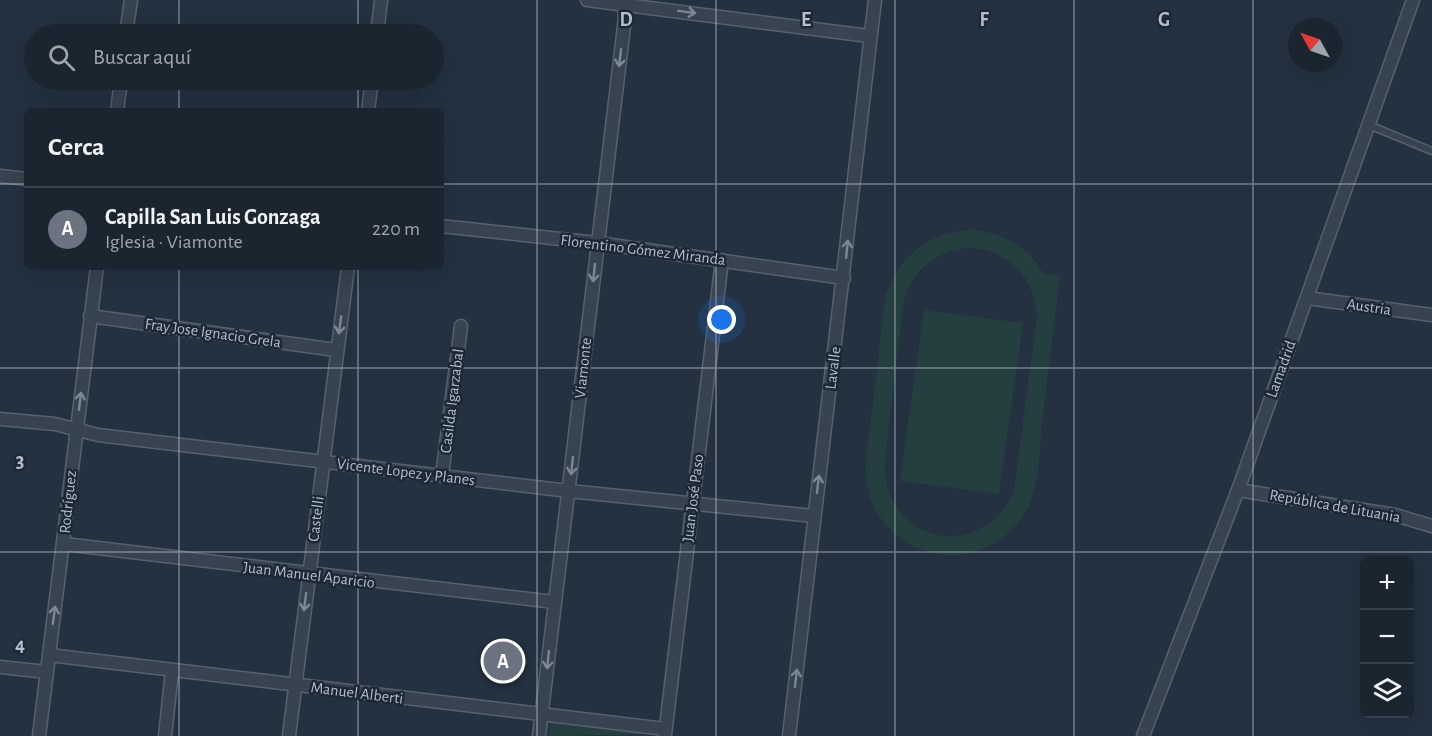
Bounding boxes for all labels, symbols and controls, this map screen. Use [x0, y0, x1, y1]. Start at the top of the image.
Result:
one-way arrow [677, 7, 697, 18]
text: D [619, 10, 633, 30]
text: E [801, 10, 811, 30]
text: F [979, 10, 989, 30]
text: G [1158, 10, 1170, 30]
north arrow [1288, 18, 1342, 72]
search box [24, 24, 444, 90]
icon: search [45, 41, 78, 74]
text: Buscar aquí [93, 46, 191, 68]
one-way arrow [615, 48, 626, 68]
text: Cerca [48, 134, 105, 160]
text: Capilla San Luis Gonzaga [105, 206, 321, 228]
text: A [62, 219, 74, 239]
text: 220 m [372, 219, 420, 239]
text: Iglesia · Viamonte [105, 232, 243, 252]
street label: Florentino Gómez Miranda [560, 232, 726, 268]
one-way arrow [842, 240, 853, 259]
one-way arrow [588, 262, 599, 282]
street label: Austria [1346, 296, 1392, 318]
your location [707, 305, 736, 334]
one-way arrow [334, 315, 345, 334]
street label: Fray Jose Ignacio Grela [144, 316, 282, 351]
street label: Viamonte [572, 337, 594, 399]
street label: Lamadrid [1263, 338, 1299, 400]
street label: Lavalle [822, 346, 844, 390]
street label: Casilda Igarzabal [438, 348, 466, 454]
one-way arrow [74, 392, 85, 411]
text: 3 [16, 451, 24, 471]
street label: Juan José Paso [680, 453, 706, 543]
street label: Vicente Lopez y Planes [336, 456, 476, 489]
one-way arrow [566, 456, 577, 476]
street label: Rodríguez [57, 469, 79, 534]
one-way arrow [813, 475, 824, 495]
street label: República de Lituania [1268, 487, 1402, 525]
street label: Castelli [305, 495, 327, 543]
map controls [1360, 556, 1414, 718]
button: + [1360, 556, 1414, 610]
street label: Juan Manuel Aparicio [242, 559, 376, 591]
one-way arrow [300, 591, 311, 611]
one-way arrow [49, 606, 60, 626]
button: − [1360, 610, 1414, 664]
text: 4 [15, 635, 25, 655]
pin: A [484, 638, 522, 684]
one-way arrow [542, 649, 553, 669]
button: layers [1360, 664, 1414, 718]
one-way arrow [790, 668, 801, 688]
street label: Manuel Alberti [310, 679, 404, 707]

